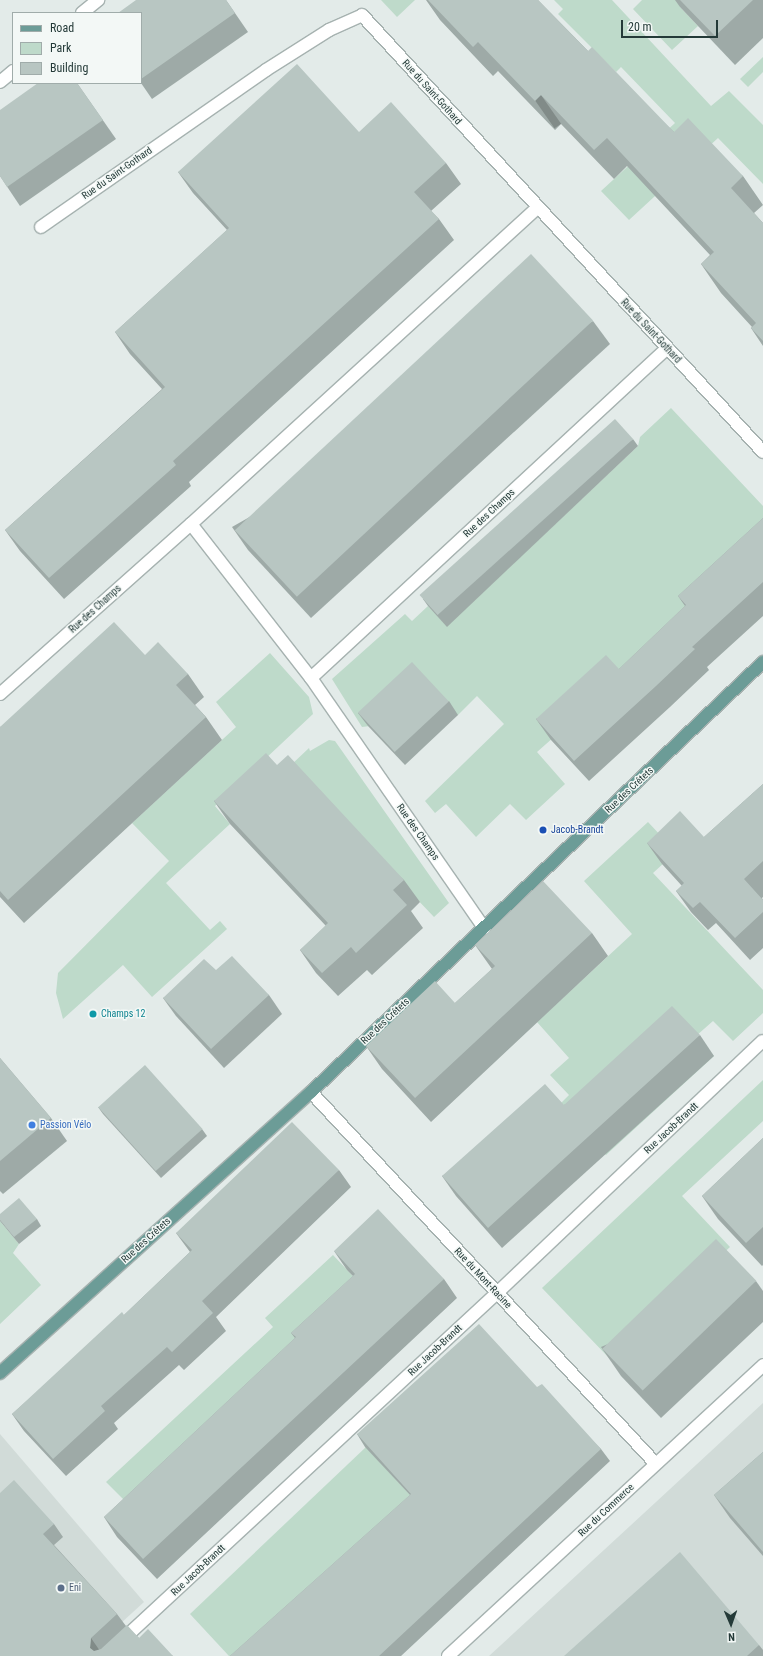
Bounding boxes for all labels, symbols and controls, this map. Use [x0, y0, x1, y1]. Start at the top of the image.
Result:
legend [12, 12, 142, 84]
scale bar [623, 12, 720, 38]
text: 20 m [628, 20, 652, 34]
text: Road [50, 21, 74, 35]
text: Park [50, 41, 71, 55]
street label: Rue du Saint-Gothard [400, 57, 464, 127]
text: Building [50, 61, 88, 75]
street label: Rue du Saint-Gothard [79, 144, 155, 202]
street label: Rue du Saint-Gothard [618, 296, 684, 366]
street label: Rue des Champs [461, 486, 517, 540]
street label: Rue des Champs [66, 582, 124, 636]
street label: Rue des Crêtets [602, 764, 656, 816]
street label: Rue des Champs [394, 802, 442, 862]
place label: Jacob-Brandt [551, 824, 604, 836]
marker: Jacob-Brandt [538, 825, 548, 835]
street label: Rue des Crêtets [358, 995, 412, 1047]
place label: Champs 12 [101, 1008, 145, 1020]
marker: Champs 12 [88, 1009, 98, 1019]
street label: Rue Jacob-Brandt [641, 1100, 701, 1156]
place label: Passion Vélo [40, 1119, 91, 1131]
marker: Passion Vélo [27, 1120, 37, 1130]
street label: Rue des Crêtets [119, 1215, 173, 1265]
street label: Rue du Mont-Racine [452, 1245, 514, 1311]
street label: Rue Jacob-Brandt [405, 1322, 465, 1378]
street label: Rue du Commerce [576, 1481, 636, 1539]
street label: Rue Jacob-Brandt [168, 1542, 228, 1598]
place label: Eni [69, 1582, 81, 1594]
marker: Eni [56, 1583, 66, 1593]
north arrow [711, 1604, 751, 1644]
text: N [728, 1630, 735, 1643]

